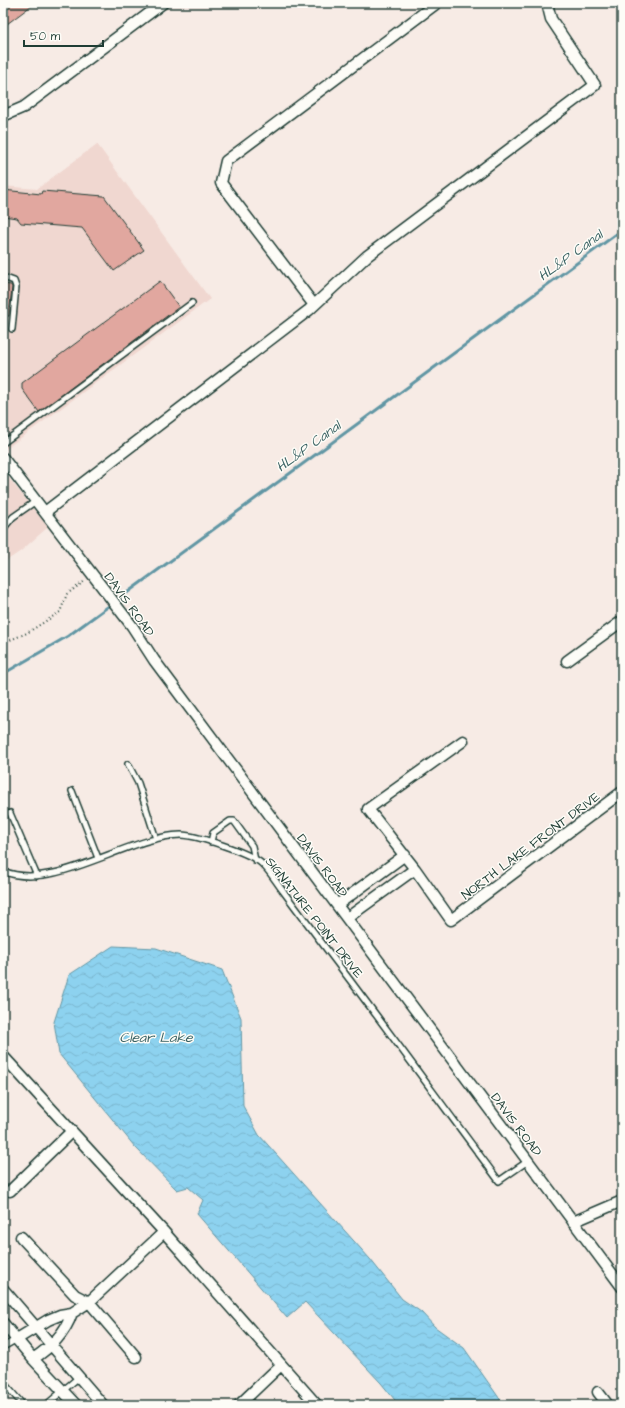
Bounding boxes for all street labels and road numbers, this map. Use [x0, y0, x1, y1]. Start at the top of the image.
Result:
street label: DAVIS ROAD [100, 569, 159, 641]
street label: NORTH LAKE FRONT DRIVE [458, 787, 604, 904]
street label: DAVIS ROAD [292, 830, 352, 901]
street label: SIGNATURE POINT DRIVE [261, 853, 367, 982]
street label: DAVIS ROAD [486, 1089, 546, 1160]

